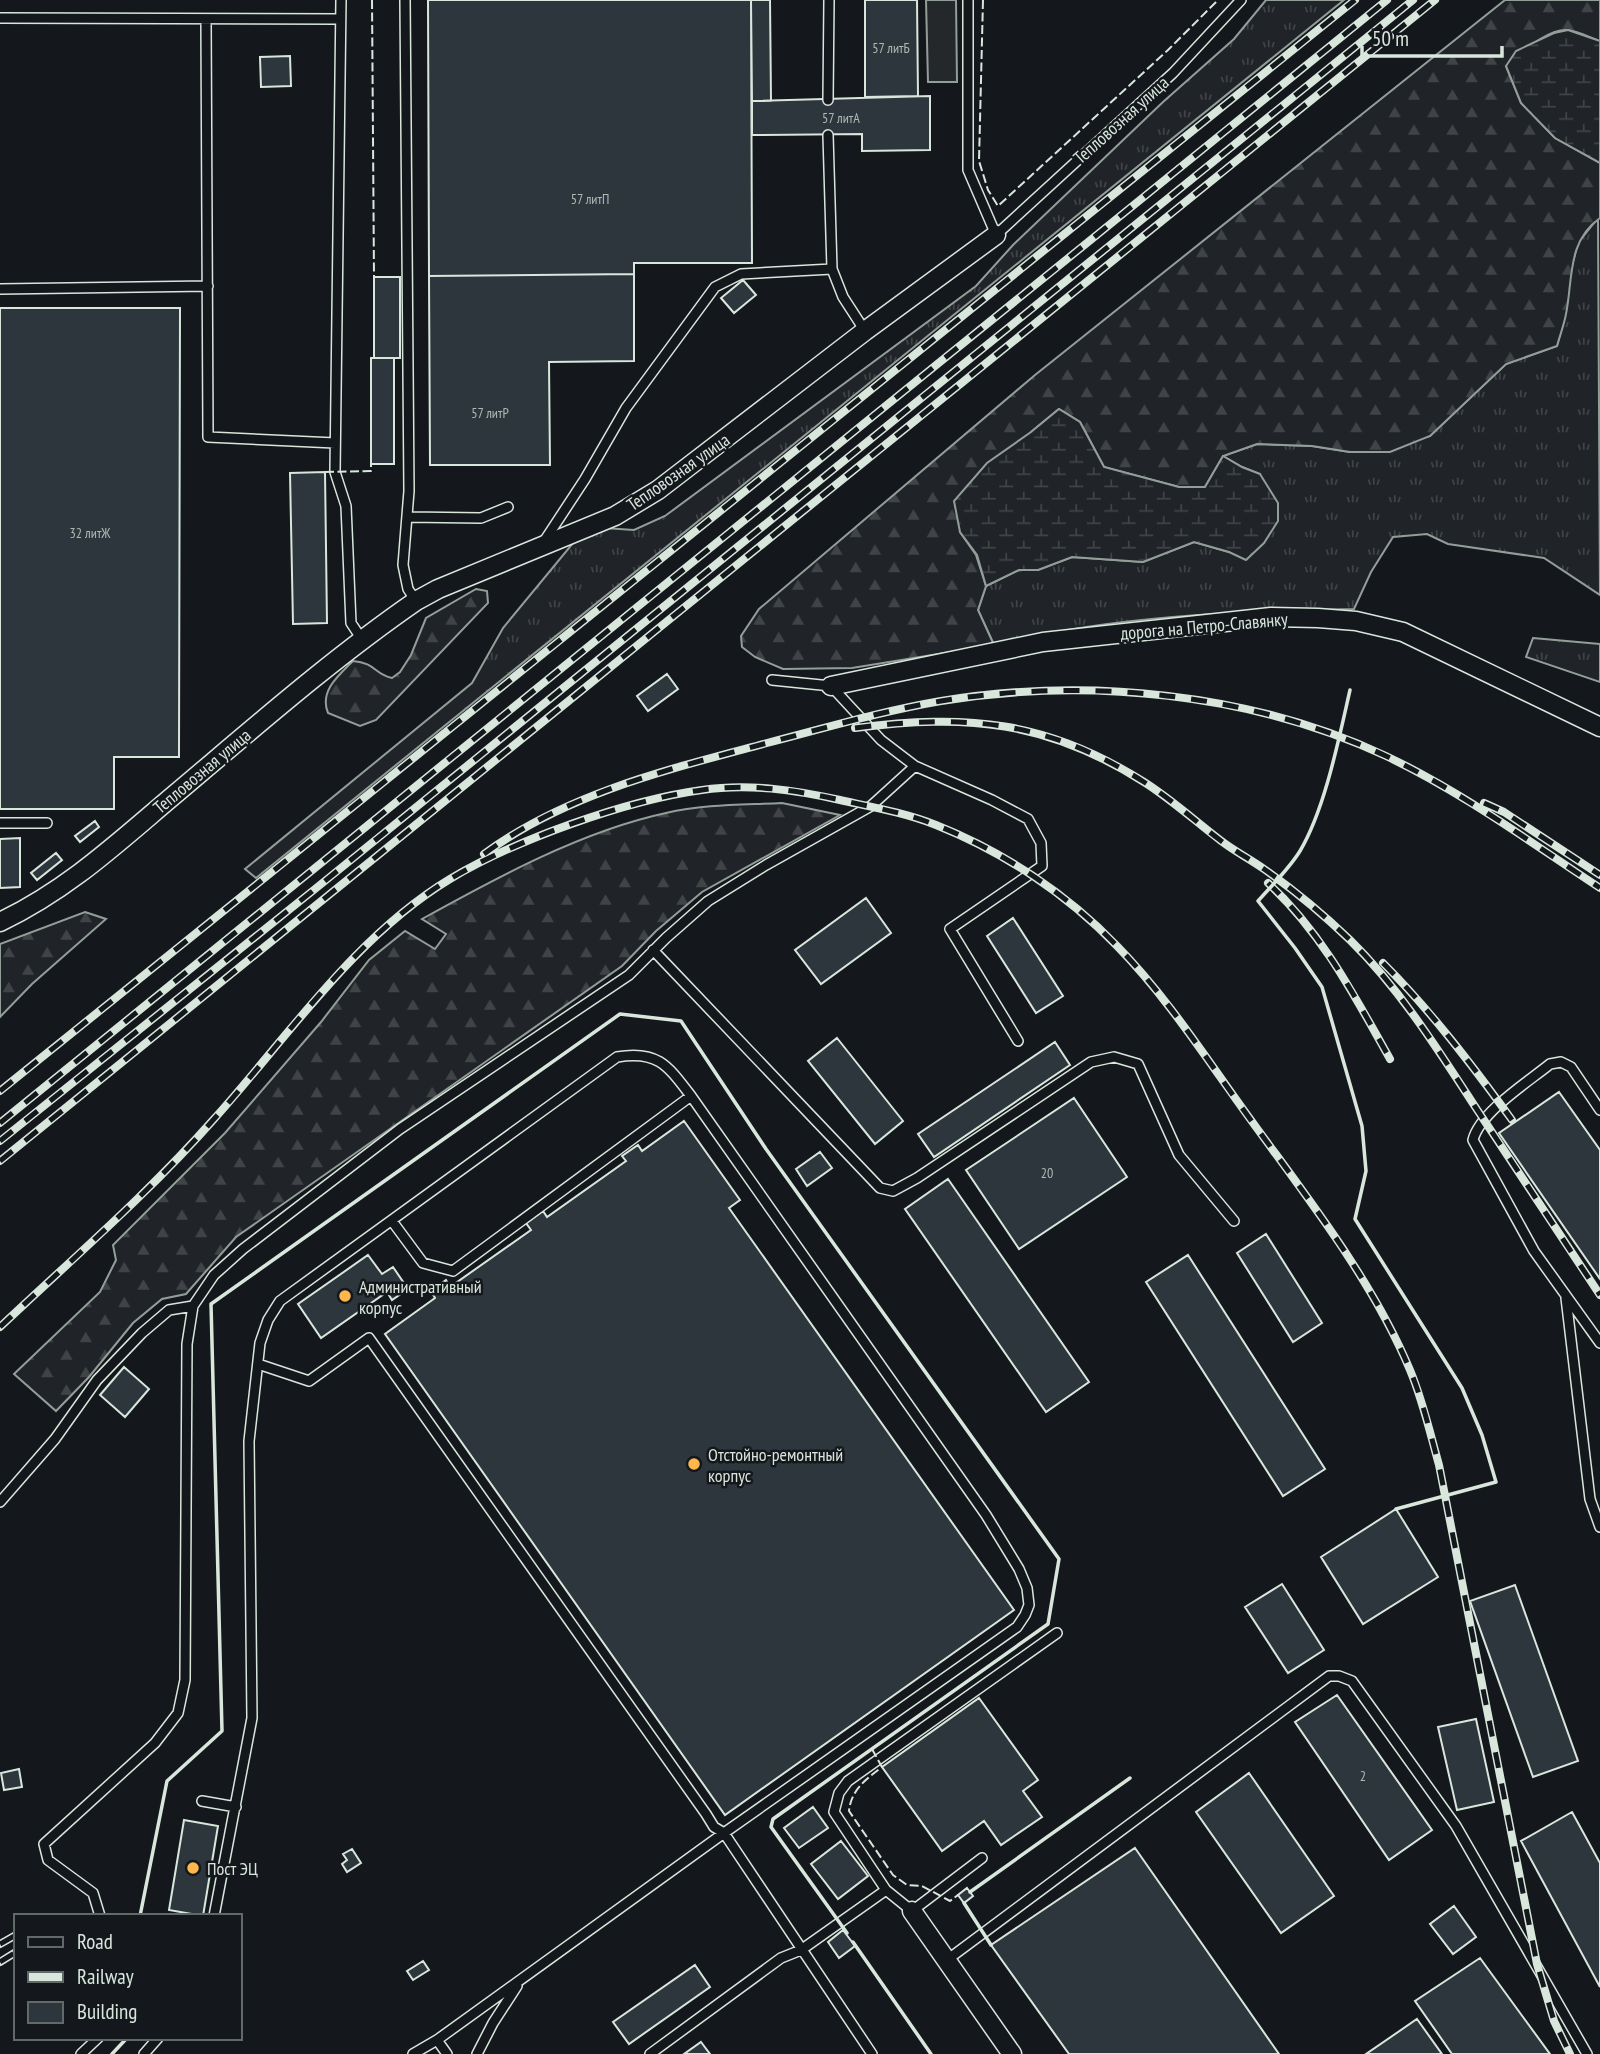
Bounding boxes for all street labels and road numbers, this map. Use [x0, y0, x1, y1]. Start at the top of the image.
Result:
street label: Тепловозная улица [1069, 71, 1173, 169]
street label: Тепловозная улица [622, 428, 734, 516]
street label: дорога на Петро-Славянку [1119, 607, 1289, 645]
street label: Тепловозная улица [148, 723, 256, 819]

